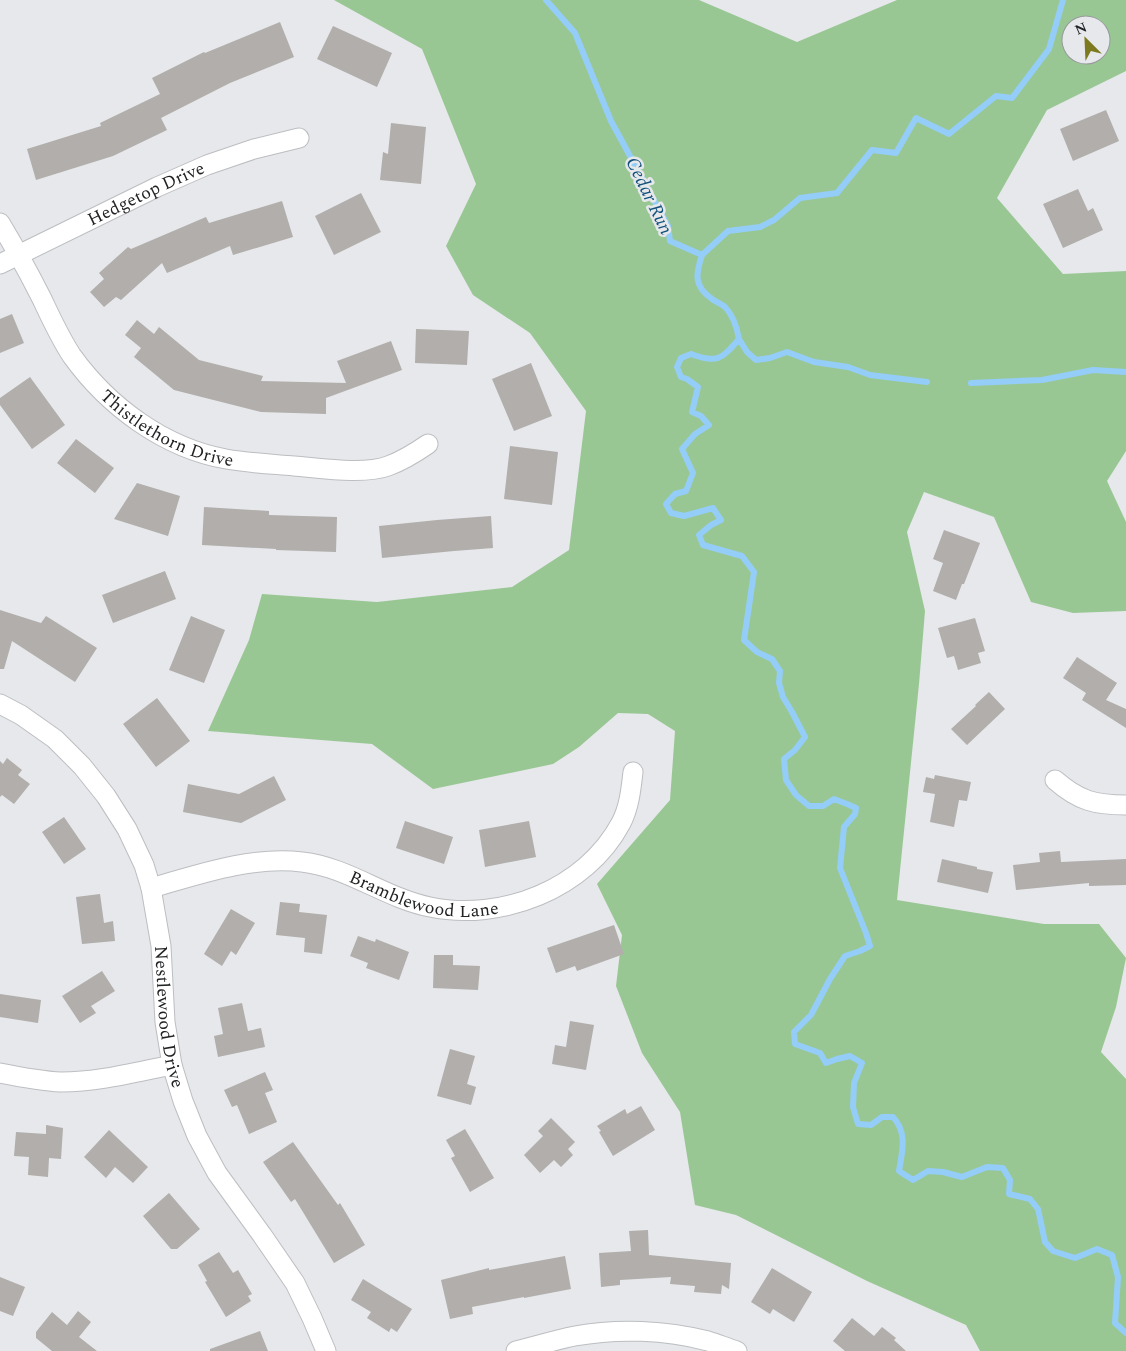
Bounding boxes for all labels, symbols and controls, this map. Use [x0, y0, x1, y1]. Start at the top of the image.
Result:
north arrow [1061, 15, 1111, 65]
text: N [1071, 17, 1090, 40]
water label: Cedar Run [618, 152, 680, 240]
street label: Hedgetop Drive [83, 154, 209, 233]
street label: Thistlethorn Drive [94, 383, 236, 474]
street label: Bramblewood Lane [345, 863, 501, 924]
street label: Nestlewood Drive [148, 945, 192, 1091]

